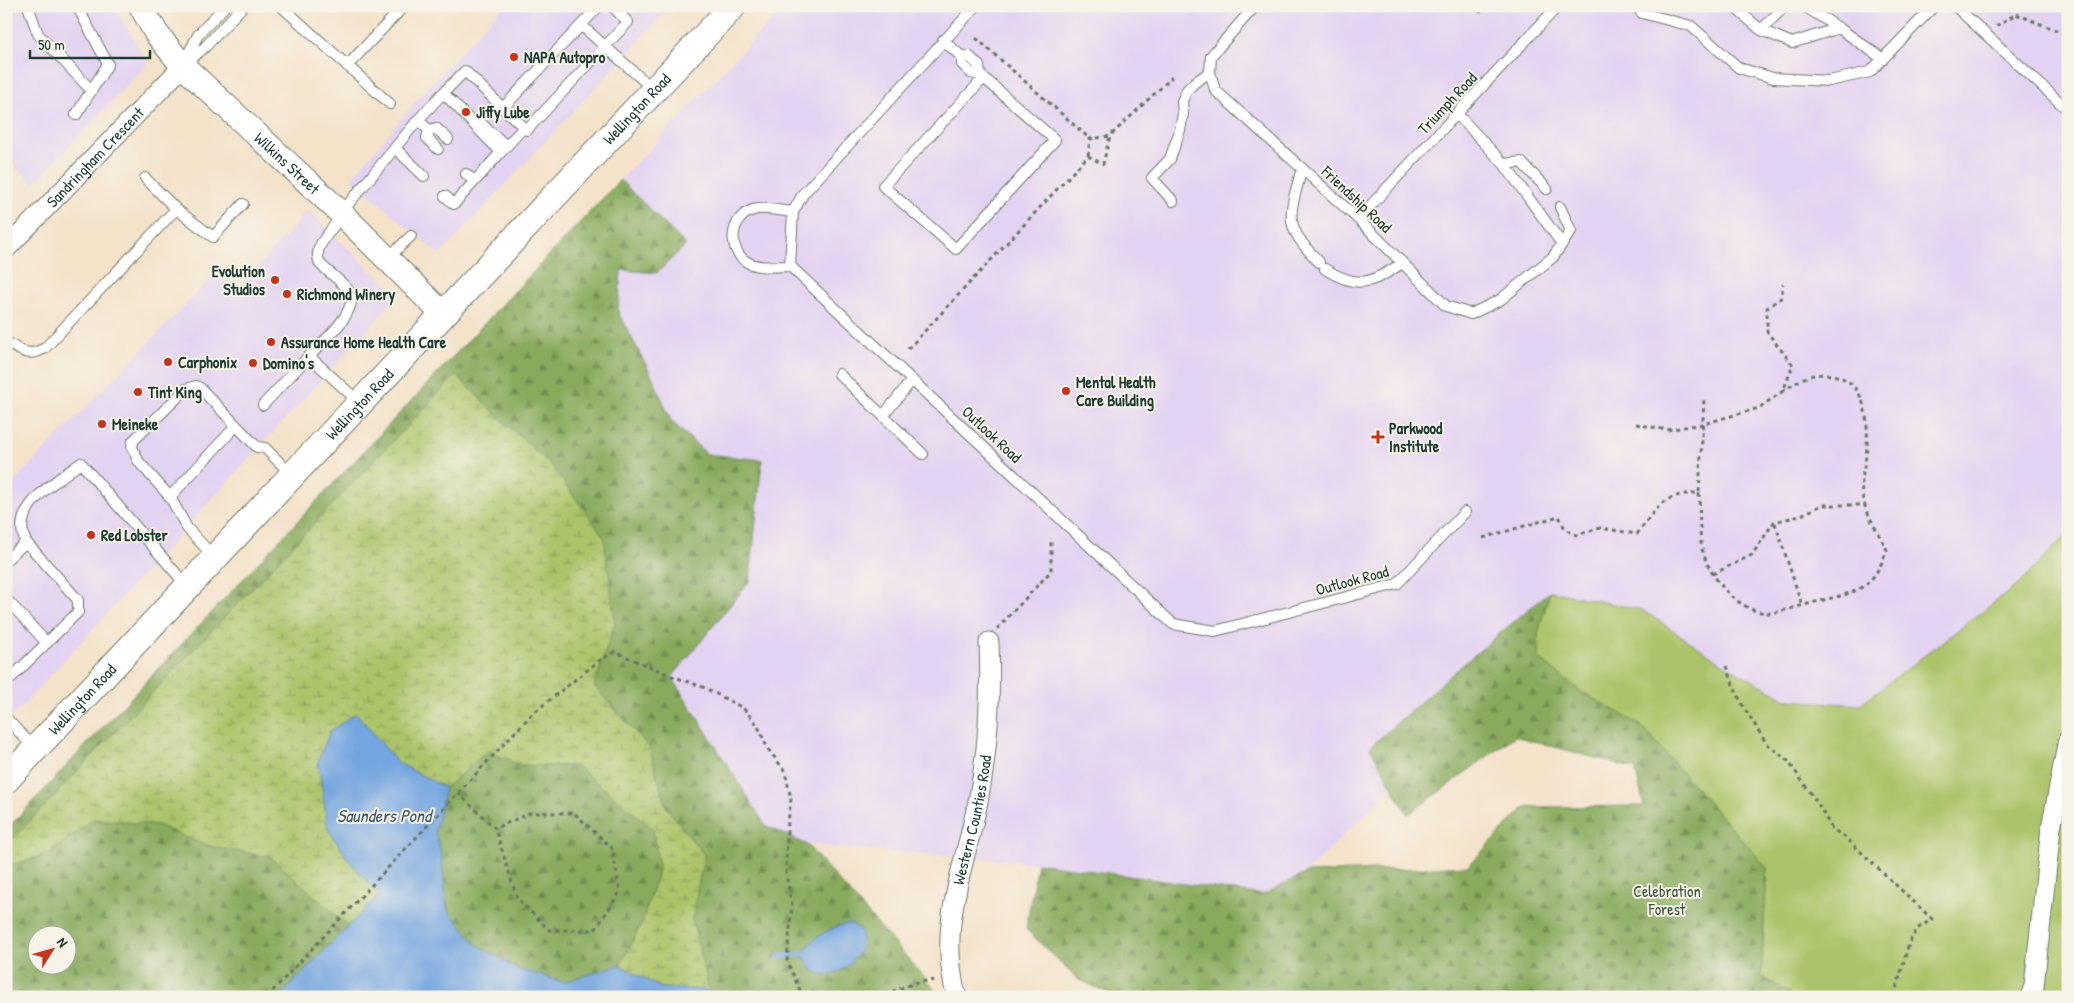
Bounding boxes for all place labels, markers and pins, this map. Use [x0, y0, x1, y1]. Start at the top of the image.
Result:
place label: NAPA Autopro [524, 46, 606, 69]
marker: NAPA Autopro [508, 51, 520, 63]
place label: Jiffy Lube [476, 101, 530, 124]
marker: Jiffy Lube [460, 106, 472, 118]
place label: Evolution Studios [212, 260, 266, 300]
marker: Evolution Studios [269, 274, 281, 286]
place label: Richmond Winery [297, 283, 395, 306]
marker: Richmond Winery [281, 288, 293, 300]
place label: Assurance Home Health Care [281, 331, 447, 353]
marker: Assurance Home Health Care [265, 336, 277, 348]
place label: Carphonix [178, 351, 237, 374]
place label: Domino's [263, 352, 315, 374]
marker: Carphonix [162, 356, 174, 368]
marker: Domino's [247, 357, 259, 369]
place label: Mental Health Care Building [1076, 371, 1156, 412]
place label: Tint King [147, 381, 202, 404]
marker: Mental Health Care Building [1060, 385, 1072, 397]
marker: Tint King [132, 386, 144, 398]
place label: Meineke [112, 413, 159, 435]
place label: Parkwood Institute [1389, 417, 1443, 457]
marker: Meineke [96, 418, 108, 430]
marker: Parkwood Institute [1371, 430, 1385, 444]
place label: Red Lobster [101, 524, 169, 546]
marker: Red Lobster [85, 529, 97, 541]

